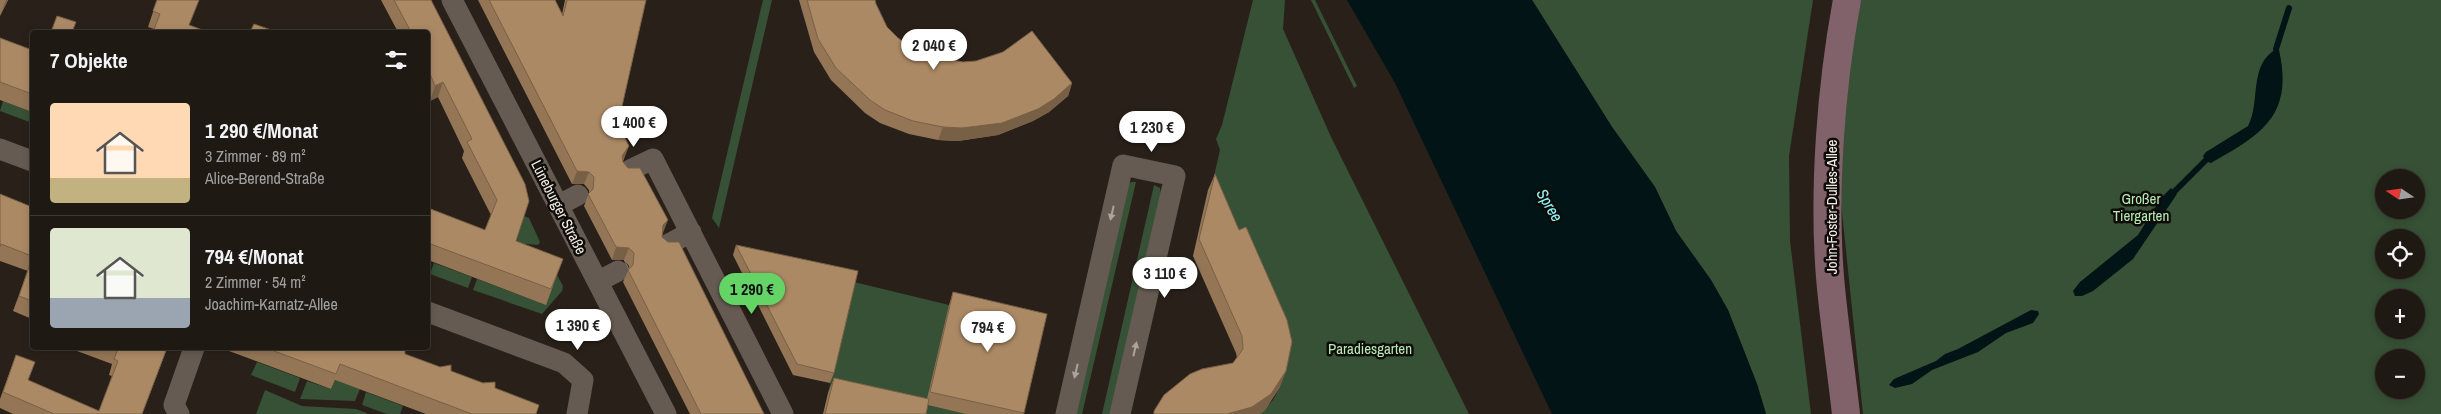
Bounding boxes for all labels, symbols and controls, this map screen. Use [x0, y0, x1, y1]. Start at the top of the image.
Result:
pin: 2 040 € [888, 28, 980, 71]
text: 2 040 € [912, 34, 956, 56]
text: 7 Objekte [50, 46, 128, 75]
icon: filters [382, 46, 410, 74]
pin: 1 400 € [588, 106, 680, 148]
pin: 1 230 € [1106, 110, 1198, 153]
text: 1 400 € [612, 111, 656, 133]
text: 1 290 €/Monat [205, 116, 318, 145]
text: 1 230 € [1130, 116, 1174, 138]
icon: home [90, 123, 150, 183]
street label: John-Foster-Dulles-Allee [1821, 139, 1842, 274]
text: 3 Zimmer · 89 m² [205, 145, 306, 167]
street label: Lüneburger Straße [526, 156, 592, 258]
text: Alice-Berend-Straße [205, 167, 325, 189]
north arrow [2375, 169, 2425, 219]
map controls [2375, 169, 2425, 399]
water label: Spree [1532, 184, 1568, 226]
park label: Großer Tiergarten [2113, 188, 2169, 226]
one-way arrow [1108, 205, 1116, 220]
button: locate [2375, 229, 2425, 279]
text: 794 €/Monat [205, 242, 304, 271]
icon: home [90, 248, 150, 308]
pin: 3 110 € [1119, 256, 1211, 299]
text: 3 110 € [1143, 262, 1187, 284]
text: 2 Zimmer · 54 m² [205, 271, 306, 293]
pin: 1 290 € [706, 272, 798, 315]
text: 1 290 € [730, 278, 774, 300]
button: + [2375, 289, 2425, 339]
text: Joachim-Karnatz-Allee [205, 293, 338, 315]
pin: 1 390 € [532, 308, 624, 351]
pin: 794 € [953, 310, 1023, 353]
text: 1 390 € [556, 314, 600, 336]
text: 794 € [972, 316, 1004, 338]
park label: Paradiesgarten [1328, 338, 1412, 359]
one-way arrow [1131, 342, 1139, 357]
button: − [2375, 349, 2425, 399]
one-way arrow [1072, 364, 1080, 379]

